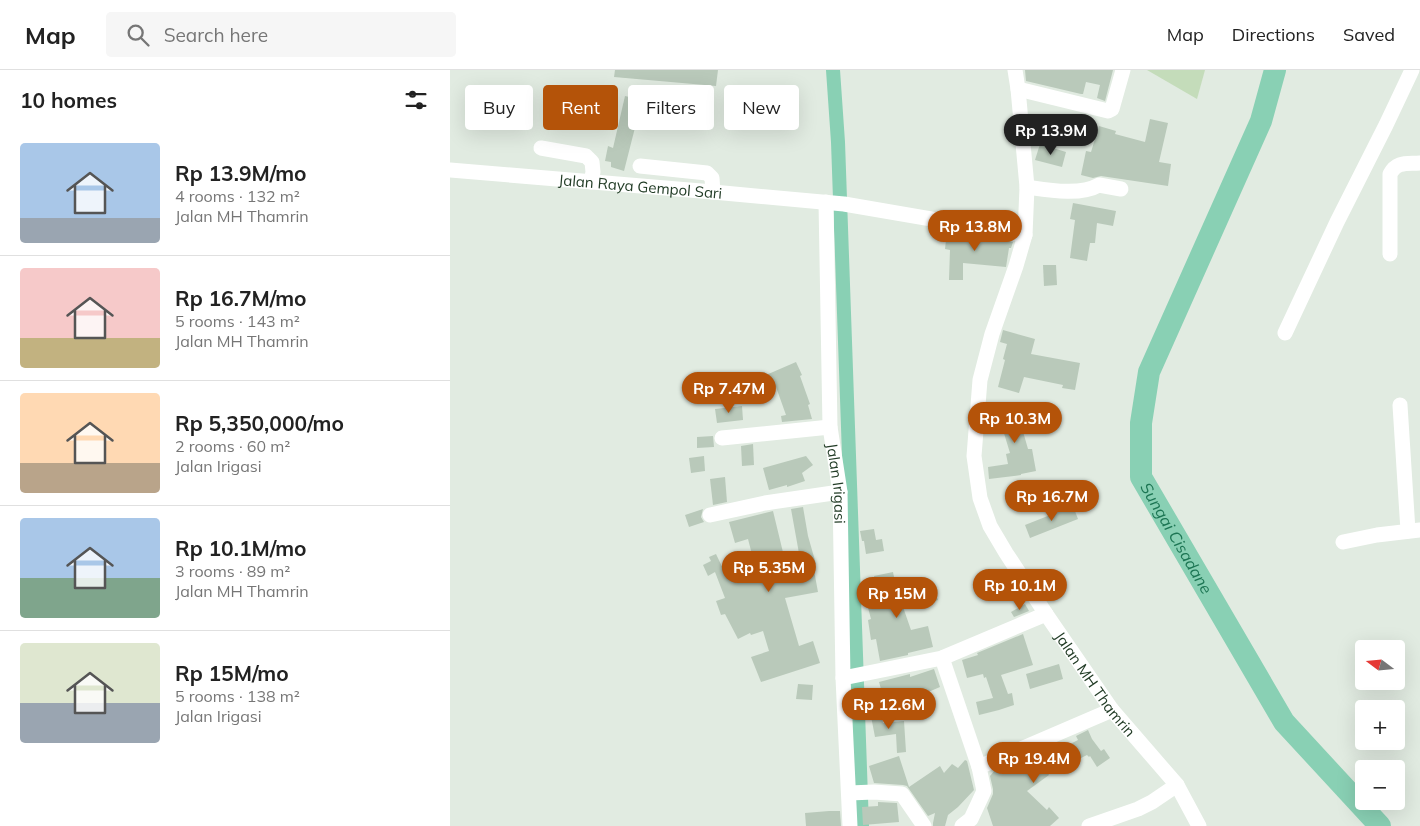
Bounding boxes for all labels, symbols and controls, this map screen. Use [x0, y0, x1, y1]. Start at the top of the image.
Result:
search box [106, 12, 456, 57]
text: Map [25, 20, 76, 50]
icon: search [124, 21, 152, 49]
text: Search here [164, 23, 268, 47]
text: Map [1167, 23, 1204, 46]
text: Directions [1232, 23, 1315, 46]
text: Saved [1343, 23, 1395, 46]
chip: Buy [465, 85, 533, 130]
chip: Rent [543, 85, 618, 130]
chip: Filters [628, 85, 714, 130]
chip: New [724, 85, 799, 130]
icon: filters [402, 86, 430, 114]
text: 10 homes [20, 87, 117, 113]
pin: Rp 13.9M [999, 114, 1103, 156]
text: Rp 13.9M [1015, 120, 1087, 140]
text: Rp 13.9M/mo [175, 160, 306, 186]
icon: home [60, 163, 120, 223]
street label: Jalan Raya Gempol Sari [558, 170, 723, 202]
text: 4 rooms · 132 m² [175, 186, 300, 206]
text: Jalan MH Thamrin [175, 206, 309, 226]
pin: Rp 13.8M [923, 210, 1027, 252]
text: Rp 13.8M [939, 216, 1011, 236]
text: Rp 16.7M/mo [175, 285, 306, 311]
icon: home [60, 288, 120, 348]
text: 5 rooms · 143 m² [175, 311, 300, 331]
text: Jalan MH Thamrin [175, 331, 309, 351]
pin: Rp 7.47M [677, 372, 781, 414]
text: Rp 7.47M [693, 378, 765, 398]
pin: Rp 10.3M [963, 402, 1067, 444]
text: Rp 10.3M [979, 408, 1051, 428]
text: Rp 5,350,000/mo [175, 410, 344, 436]
icon: home [60, 413, 120, 473]
text: 2 rooms · 60 m² [175, 436, 290, 456]
street label: Jalan Irigasi [823, 442, 850, 524]
text: Jalan Irigasi [175, 456, 262, 476]
water label: Sungai Cisadane [1136, 479, 1217, 597]
pin: Rp 16.7M [1000, 480, 1104, 522]
text: Rp 16.7M [1016, 486, 1088, 506]
text: Rp 10.1M/mo [175, 535, 306, 561]
icon: home [60, 538, 120, 598]
pin: Rp 5.35M [717, 550, 821, 593]
text: Rp 5.35M [733, 557, 805, 577]
text: 3 rooms · 89 m² [175, 561, 290, 581]
pin: Rp 10.1M [968, 568, 1072, 611]
text: Rp 10.1M [984, 575, 1056, 595]
pin: Rp 15M [856, 576, 938, 619]
text: Jalan MH Thamrin [175, 581, 309, 601]
text: Rp 15M [868, 583, 926, 603]
street label: Jalan MH Thamrin [1051, 628, 1140, 740]
north arrow [1355, 640, 1405, 690]
map controls [1355, 640, 1405, 810]
text: Rp 15M/mo [175, 660, 289, 686]
icon: home [60, 663, 120, 723]
text: 5 rooms · 138 m² [175, 686, 300, 706]
pin: Rp 12.6M [837, 688, 941, 730]
text: Rp 12.6M [853, 694, 925, 714]
button: + [1355, 700, 1405, 750]
text: Jalan Irigasi [175, 706, 262, 726]
pin: Rp 19.4M [982, 742, 1086, 784]
text: Rp 19.4M [998, 748, 1070, 768]
button: − [1355, 760, 1405, 810]

